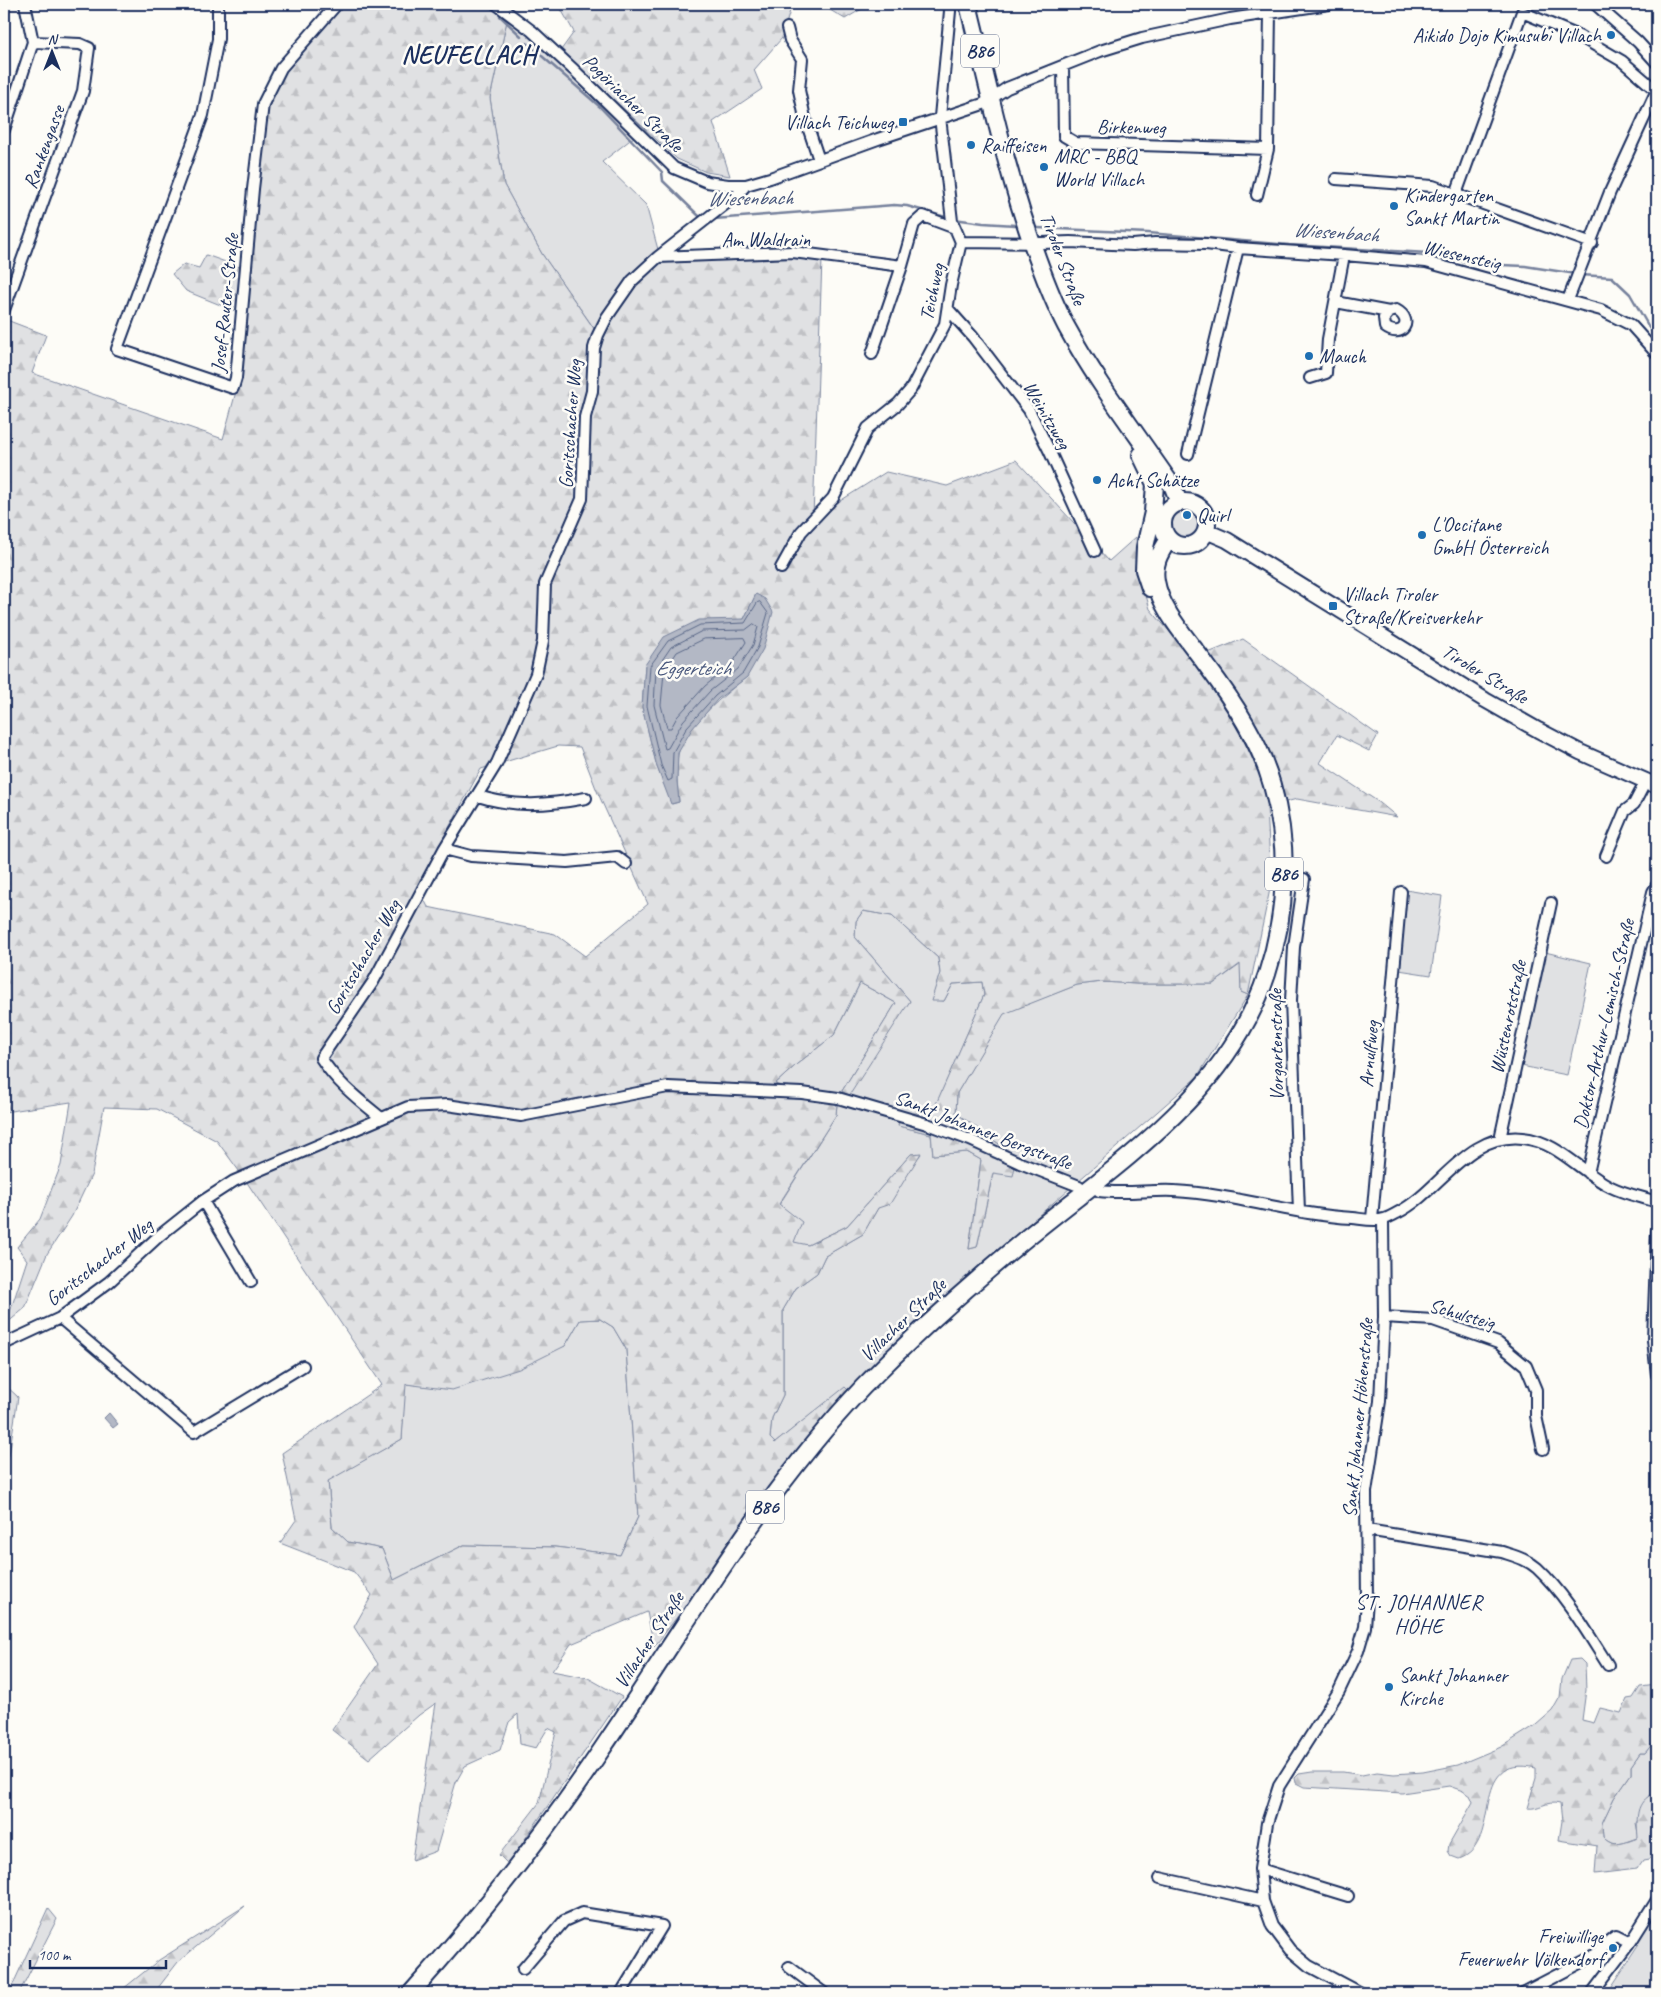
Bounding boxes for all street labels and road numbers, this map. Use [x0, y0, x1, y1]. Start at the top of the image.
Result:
road number: B86 [961, 34, 999, 68]
street label: Pogöriacher Straße [577, 49, 690, 158]
street label: Rankengasse [17, 101, 71, 192]
street label: Birkenweg [1097, 114, 1167, 140]
street label: Tiroler Straße [1034, 210, 1092, 310]
street label: Am Waldrain [722, 227, 811, 252]
street label: Josef-Rauter-Straße [205, 231, 245, 375]
street label: Wiesensteig [1421, 234, 1505, 276]
street label: Teichweg [914, 260, 950, 323]
street label: Goritschacher Weg [553, 357, 587, 489]
street label: Weinitzweg [1018, 377, 1077, 455]
street label: Tiroler Straße [1437, 639, 1534, 710]
road number: B86 [1265, 858, 1303, 891]
street label: Goritschacher Weg [320, 893, 407, 1019]
street label: Doktor-Arthur-Lemisch-Straße [1568, 915, 1641, 1131]
street label: Wüstenrotstraße [1484, 957, 1532, 1076]
street label: Vorgartenstraße [1263, 987, 1289, 1101]
street label: Arnulfweg [1354, 1018, 1385, 1088]
street label: Sankt Johanner Bergstraße [891, 1085, 1076, 1176]
street label: Goritschacher Weg [41, 1211, 159, 1312]
street label: Villacher Straße [855, 1272, 952, 1367]
street label: Schulsteig [1426, 1293, 1500, 1336]
street label: Sankt Johanner Höhenstraße [1337, 1316, 1379, 1518]
road number: B86 [746, 1490, 784, 1524]
street label: Villacher Straße [608, 1586, 690, 1693]

